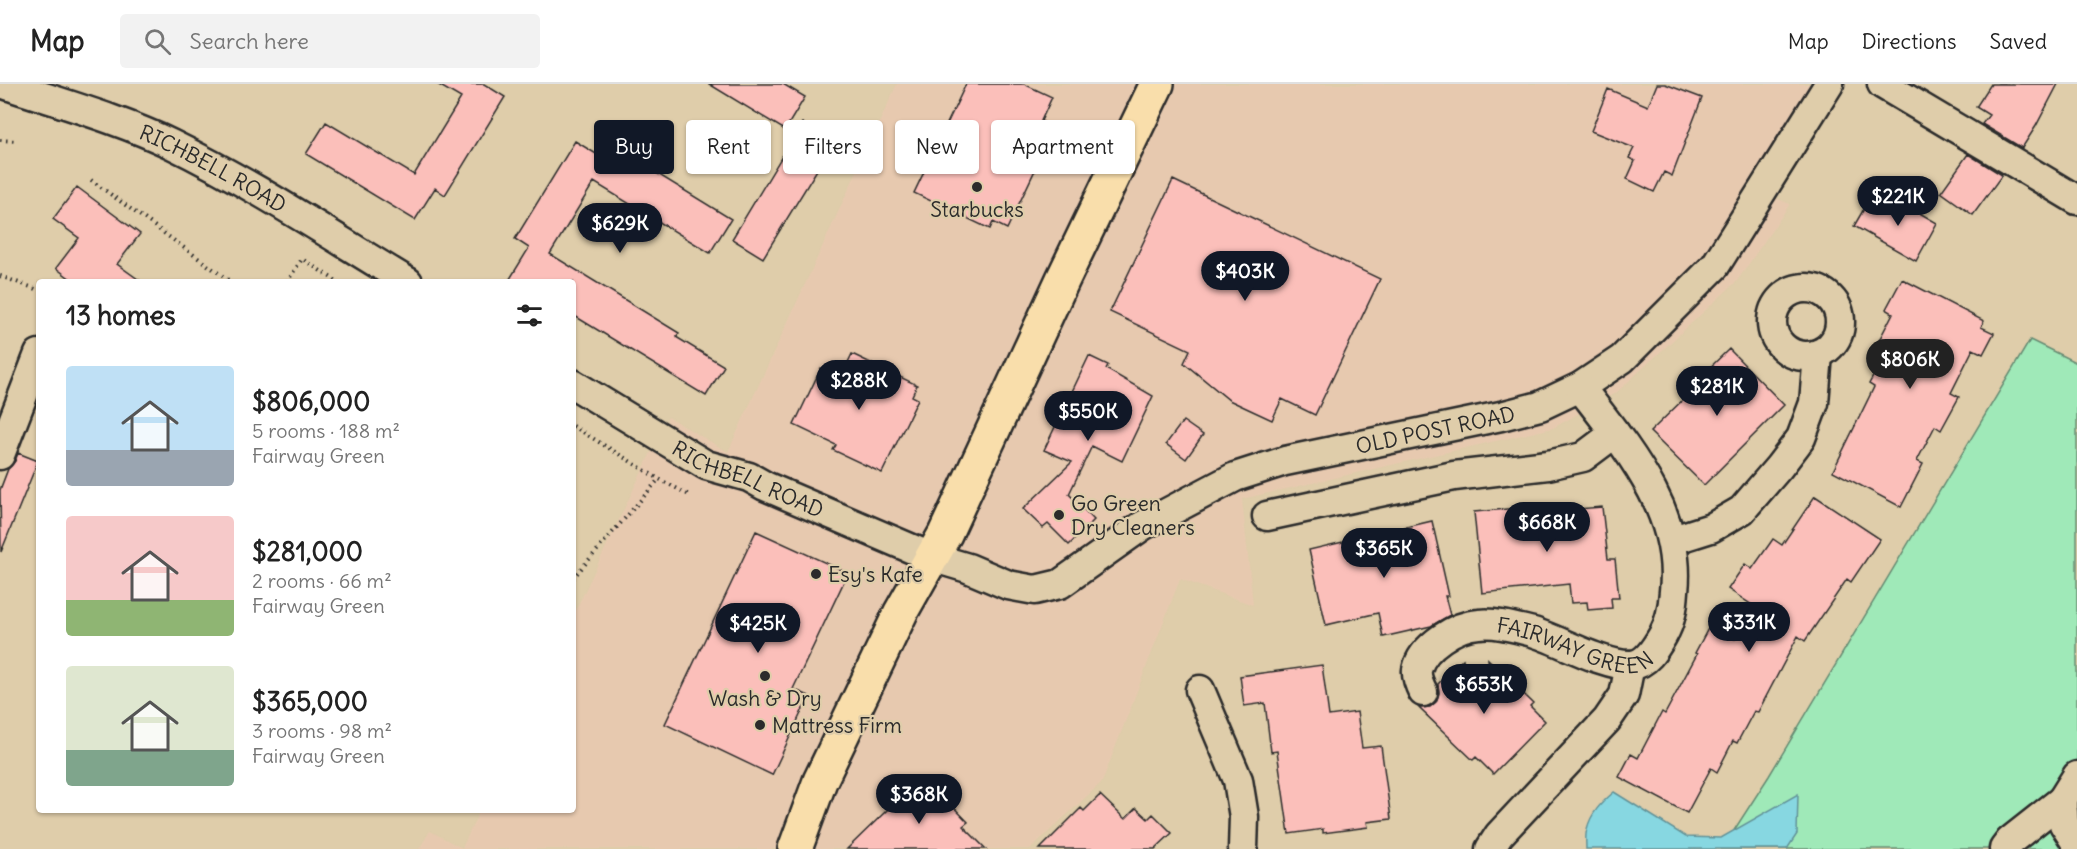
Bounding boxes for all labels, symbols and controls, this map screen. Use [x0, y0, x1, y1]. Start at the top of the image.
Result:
search box [120, 14, 540, 68]
text: Map [30, 23, 84, 59]
icon: search [141, 25, 174, 58]
text: Search here [189, 27, 309, 55]
text: Map [1788, 28, 1829, 55]
text: Directions [1862, 28, 1956, 55]
text: Saved [1989, 28, 2047, 55]
street label: RICHBELL ROAD [136, 118, 292, 218]
chip: Buy [594, 120, 674, 174]
chip: Rent [686, 120, 771, 174]
chip: Filters [783, 120, 883, 174]
chip: New [895, 120, 979, 174]
chip: Apartment [991, 120, 1135, 174]
pin: $221K [1856, 176, 1940, 227]
marker: Starbucks [970, 180, 984, 194]
text: $221K [1871, 183, 1925, 208]
place label: Starbucks [930, 196, 1024, 223]
pin: $629K [578, 203, 662, 254]
text: $629K [591, 210, 649, 235]
pin: $403K [1203, 251, 1287, 302]
text: $403K [1215, 258, 1275, 283]
text: 13 homes [66, 299, 176, 332]
icon: filters [513, 299, 546, 332]
pin: $806K [1868, 339, 1952, 390]
text: $806K [1880, 346, 1940, 371]
pin: $288K [817, 360, 901, 411]
pin: $281K [1675, 366, 1759, 417]
text: $288K [830, 367, 888, 392]
text: $281K [1690, 373, 1744, 398]
text: $806,000 [252, 385, 370, 418]
icon: home [114, 390, 186, 462]
pin: $550K [1046, 391, 1130, 442]
text: $550K [1058, 398, 1118, 423]
street label: OLD POST ROAD [1353, 399, 1518, 459]
text: 5 rooms · 188 m² [252, 418, 400, 443]
street label: RICHBELL ROAD [667, 434, 828, 523]
text: Fairway Green [252, 443, 385, 468]
place label: Go Green Dry Cleaners [1071, 490, 1195, 541]
pin: $668K [1505, 502, 1589, 553]
marker: Go Green Dry Cleaners [1052, 508, 1066, 522]
text: $668K [1518, 509, 1576, 534]
pin: $365K [1342, 528, 1426, 579]
text: $281,000 [252, 535, 363, 568]
text: $365K [1355, 535, 1413, 560]
icon: home [114, 540, 186, 612]
place label: Esy's Kafe [828, 561, 923, 588]
marker: Esy's Kafe [809, 567, 823, 581]
text: 2 rooms · 66 m² [252, 568, 392, 593]
text: Fairway Green [252, 593, 385, 618]
pin: $331K [1707, 602, 1791, 653]
pin: $425K [716, 603, 800, 654]
text: $331K [1722, 609, 1776, 634]
text: $425K [729, 610, 787, 635]
street label: FAIRWAY GREEN [1495, 611, 1659, 679]
pin: $653K [1442, 664, 1526, 715]
marker: Wash & Dry [758, 669, 772, 683]
text: $653K [1455, 671, 1513, 696]
text: $365,000 [252, 685, 368, 718]
place label: Wash & Dry [708, 685, 822, 712]
icon: home [114, 690, 186, 762]
place label: Mattress Firm [772, 712, 902, 739]
text: 3 rooms · 98 m² [252, 718, 392, 743]
marker: Mattress Firm [753, 718, 767, 732]
text: Fairway Green [252, 743, 385, 768]
pin: $368K [877, 774, 961, 825]
text: $368K [890, 781, 948, 806]

